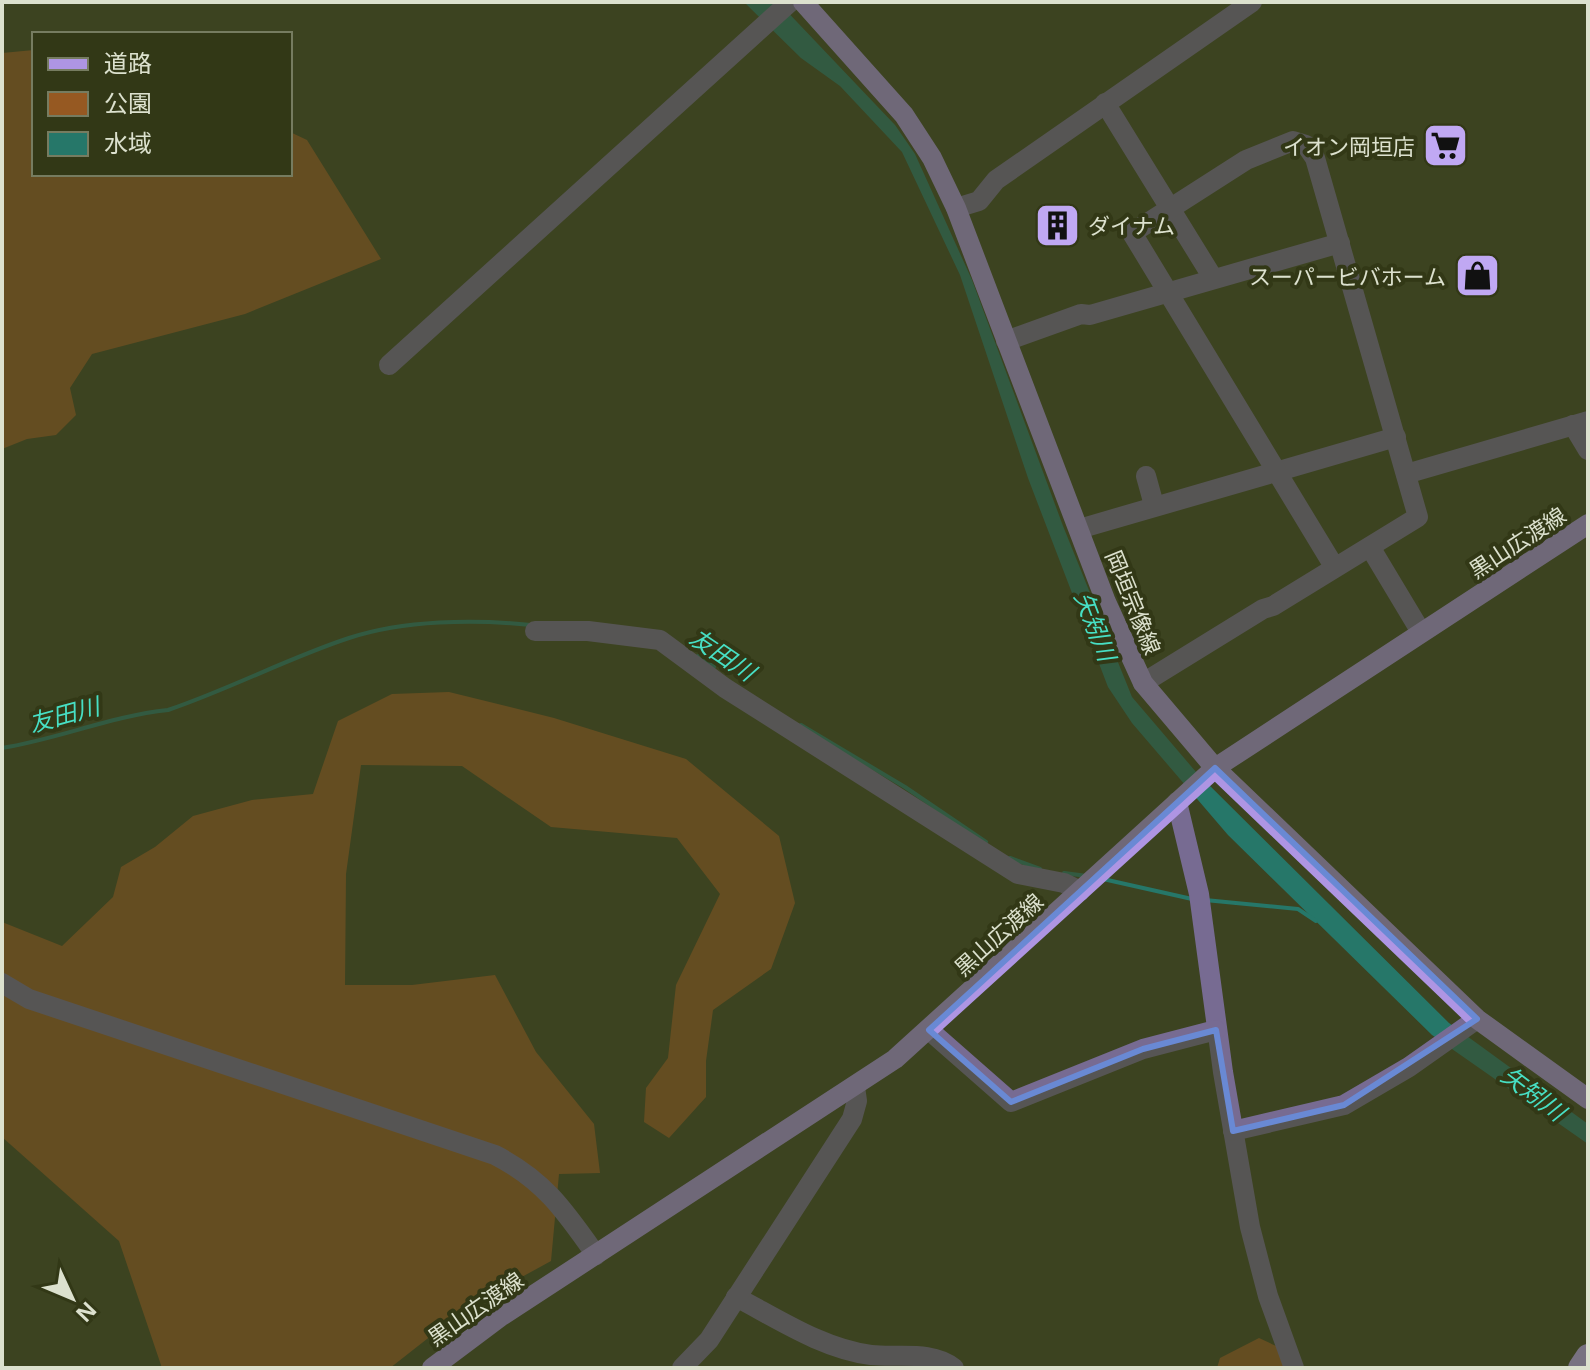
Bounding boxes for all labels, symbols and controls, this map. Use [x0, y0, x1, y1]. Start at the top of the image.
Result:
legend [32, 32, 292, 176]
text: 道路 [104, 46, 152, 79]
text: 公園 [104, 86, 152, 119]
supermarket icon: イオン岡垣店 [1422, 122, 1470, 170]
text: 水域 [104, 126, 152, 159]
place label: イオン岡垣店 [1283, 131, 1415, 161]
building icon: ダイナム [1033, 201, 1081, 249]
place label: ダイナム [1088, 210, 1175, 240]
shop icon: スーパービバホーム [1453, 252, 1501, 300]
place label: スーパービバホーム [1249, 261, 1446, 291]
street label: 黒山広渡線 [1463, 499, 1571, 585]
street label: 岡垣宗像線 [1099, 545, 1169, 659]
water label: 矢矧川 [1068, 586, 1125, 668]
water label: 友田川 [684, 620, 765, 689]
water label: 友田川 [25, 688, 106, 739]
street label: 黒山広渡線 [947, 886, 1049, 982]
water label: 矢矧川 [1495, 1058, 1575, 1130]
north arrow [32, 1258, 112, 1338]
street label: 黒山広渡線 [421, 1264, 529, 1352]
text: N [70, 1296, 104, 1329]

